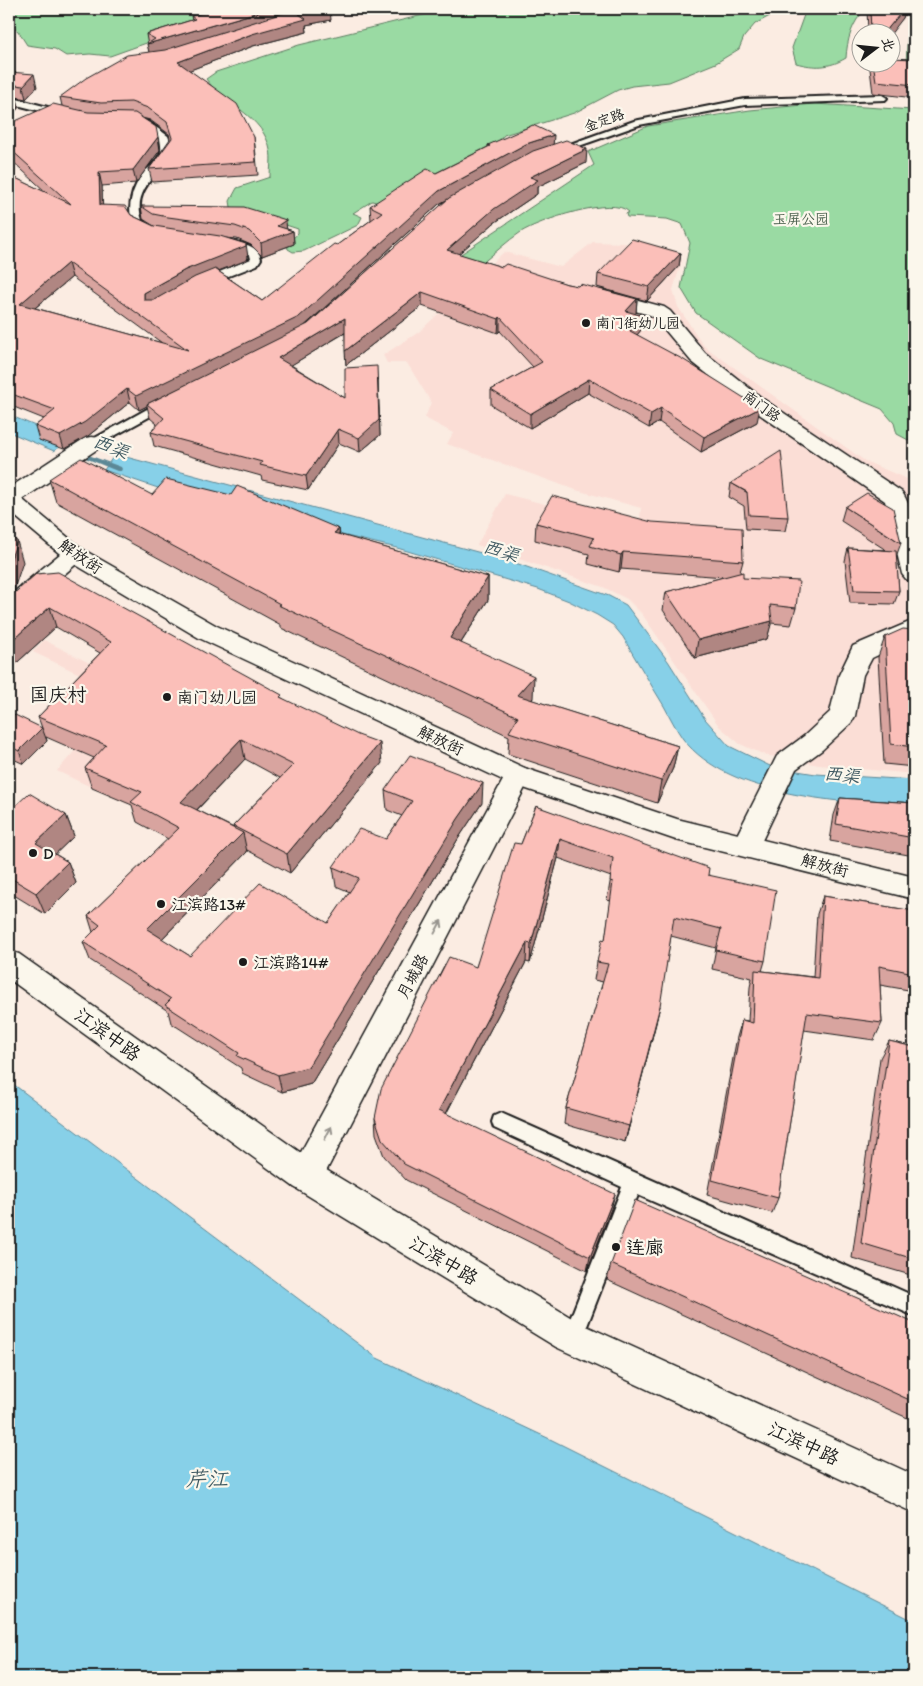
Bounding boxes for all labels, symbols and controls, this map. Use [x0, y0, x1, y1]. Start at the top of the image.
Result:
north arrow [850, 22, 900, 72]
text: 北 [878, 35, 898, 54]
street label: 金定路 [582, 105, 627, 136]
park label: 玉屏公园 [773, 211, 829, 228]
place label: 南门街幼儿园 [596, 315, 680, 332]
marker: 南门街幼儿园 [580, 317, 592, 329]
street label: 南门路 [740, 387, 784, 426]
water label: 西渠 [90, 430, 134, 465]
street label: 解放街 [56, 535, 106, 578]
water label: 西渠 [480, 535, 523, 568]
district label: 国庆村 [29, 683, 87, 706]
place label: 南门幼儿园 [177, 688, 257, 707]
marker: 南门幼儿园 [161, 691, 173, 703]
street label: 解放街 [415, 722, 467, 759]
water label: 西渠 [823, 762, 863, 788]
place label: D [43, 844, 54, 863]
marker: D [27, 847, 39, 859]
street label: 解放街 [799, 850, 851, 881]
place label: 江滨路13# [171, 895, 246, 914]
marker: 江滨路13# [155, 898, 167, 910]
one-way arrow [433, 921, 443, 935]
street label: 月城路 [393, 951, 432, 1002]
place label: 江滨路14# [253, 953, 329, 972]
marker: 江滨路14# [237, 956, 249, 968]
street label: 江滨中路 [70, 1003, 145, 1066]
one-way arrow [323, 1125, 333, 1140]
street label: 江滨中路 [405, 1231, 482, 1290]
place label: 连廊 [626, 1236, 664, 1259]
marker: 连廊 [610, 1241, 622, 1253]
street label: 江滨中路 [764, 1417, 843, 1470]
water label: 芹江 [186, 1466, 229, 1491]

